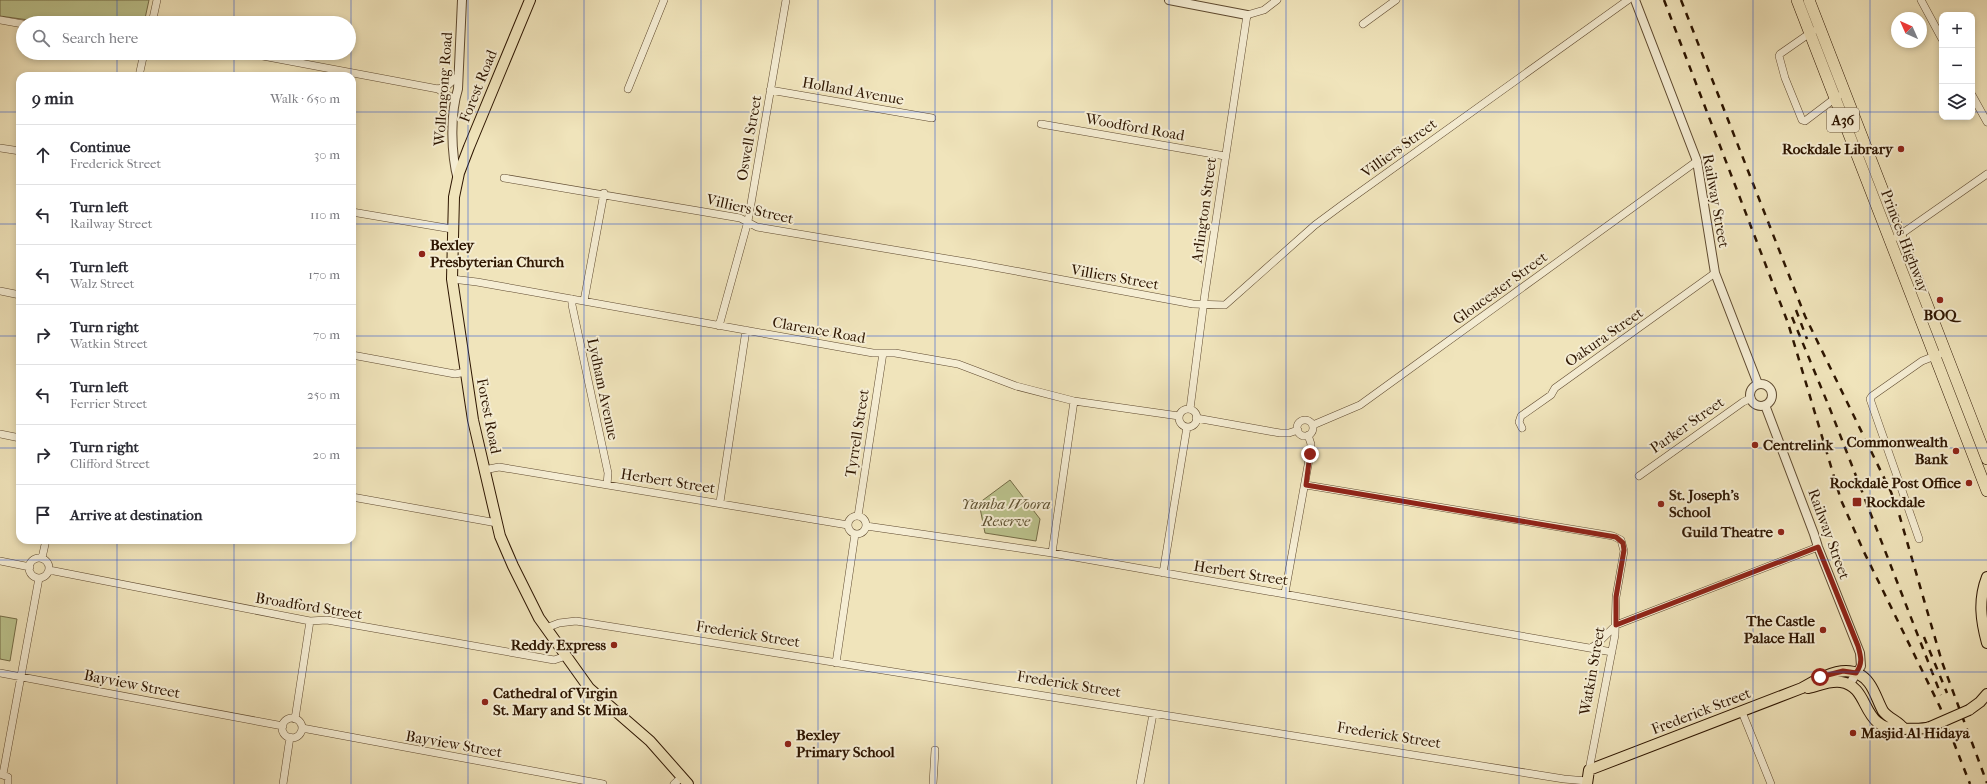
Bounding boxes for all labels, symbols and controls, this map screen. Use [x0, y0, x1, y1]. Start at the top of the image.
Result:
north arrow [1891, 12, 1927, 48]
map controls [1939, 12, 1975, 120]
button: + [1939, 12, 1975, 48]
search box [16, 16, 356, 60]
icon: search [30, 27, 52, 49]
text: Search here [62, 29, 138, 47]
street label: Wollongong Road [430, 30, 456, 148]
street label: Forest Road [455, 46, 501, 125]
button: − [1939, 48, 1975, 84]
street label: Holland Avenue [801, 73, 906, 109]
button: layers [1939, 84, 1975, 120]
text: 9 min [32, 88, 74, 108]
text: Walk · 650 m [270, 91, 340, 106]
street label: Oswell Street [733, 93, 766, 182]
road number: A36 [1827, 108, 1859, 132]
street label: Woodford Road [1083, 109, 1187, 145]
street label: Villiers Street [1357, 114, 1441, 182]
text: Continue [70, 138, 130, 156]
place label: Rockdale Library [1782, 140, 1894, 158]
icon: ahead [32, 144, 54, 166]
marker: Rockdale Library [1896, 144, 1906, 154]
text: 30 m [314, 147, 340, 162]
street label: Railway Street [1699, 153, 1733, 250]
text: Frederick Street [70, 156, 161, 171]
street label: Arlington Street [1188, 156, 1220, 265]
street label: Princes Highway [1877, 187, 1933, 296]
street label: Villiers Street [704, 190, 796, 228]
text: Turn left [70, 198, 128, 216]
icon: left [32, 204, 54, 226]
text: 110 m [310, 207, 340, 222]
text: Railway Street [70, 216, 152, 231]
place label: Bexley Presbyterian Church [430, 236, 565, 271]
street label: Gloucester Street [1449, 247, 1551, 328]
marker: Bexley Presbyterian Church [417, 249, 427, 259]
text: Turn left [70, 258, 128, 276]
street label: Villiers Street [1069, 260, 1161, 294]
icon: left [32, 264, 54, 286]
text: 170 m [308, 267, 340, 282]
text: Walz Street [70, 276, 134, 291]
marker: BOQ [1935, 295, 1945, 305]
street label: Oakura Street [1562, 303, 1647, 371]
place label: BOQ [1923, 306, 1962, 324]
street label: Clarence Road [771, 313, 868, 347]
text: Turn right [70, 318, 139, 336]
icon: right [32, 324, 54, 346]
text: 70 m [313, 327, 340, 342]
text: Watkin Street [70, 336, 148, 351]
street label: Lydham Avenue [583, 336, 623, 442]
street label: Forest Road [473, 377, 505, 456]
text: Turn left [70, 378, 128, 396]
icon: left [32, 384, 54, 406]
text: 250 m [307, 387, 340, 402]
street label: Tyrrell Street [841, 387, 873, 478]
street label: Parker Street [1647, 393, 1728, 457]
text: Ferrier Street [70, 396, 147, 411]
place label: Commonwealth Bank [1847, 433, 1949, 468]
place label: Centrelink [1763, 436, 1834, 454]
text: Turn right [70, 438, 139, 456]
marker: Centrelink [1750, 440, 1760, 450]
icon: right [32, 444, 54, 466]
route end [1301, 445, 1319, 463]
marker: Commonwealth Bank [1951, 446, 1961, 456]
text: 20 m [313, 447, 340, 462]
text: Clifford Street [70, 456, 150, 471]
street label: Herbert Street [619, 465, 717, 497]
place label: Rockdale Post Office [1829, 474, 1962, 492]
marker: Rockdale Post Office [1964, 478, 1974, 488]
place label: St. Joseph's School [1669, 486, 1740, 521]
street label: Railway Street [1804, 486, 1854, 582]
place label: Rockdale [1866, 493, 1926, 511]
park label: Yamba Woora Reserve [961, 495, 1051, 530]
marker: Rockdale [1851, 496, 1863, 508]
marker: St. Joseph's School [1656, 499, 1666, 509]
icon: arrive [32, 504, 54, 526]
text: Arrive at destination [70, 506, 202, 524]
place label: Guild Theatre [1682, 523, 1774, 541]
marker: Guild Theatre [1776, 527, 1786, 537]
street label: Herbert Street [1192, 557, 1290, 589]
street label: Broadford Street [254, 589, 364, 623]
place label: The Castle Palace Hall [1744, 612, 1816, 647]
street label: Frederick Street [695, 617, 802, 651]
street label: Watkin Street [1575, 625, 1609, 718]
marker: The Castle Palace Hall [1818, 625, 1828, 635]
place label: Reddy Express [511, 636, 606, 654]
marker: Reddy Express [609, 640, 619, 650]
street label: Bayview Street [82, 666, 182, 702]
street label: Frederick Street [1016, 667, 1123, 701]
route start [1811, 668, 1829, 686]
place label: Cathedral of Virgin St. Mary and St Mina [493, 684, 629, 719]
street label: Frederick Street [1649, 684, 1754, 738]
marker: Cathedral of Virgin St. Mary and St Mina [480, 697, 490, 707]
street label: Frederick Street [1336, 718, 1443, 752]
place label: Masjid Al Hidaya [1860, 724, 1971, 742]
place label: Bexley Primary School [796, 726, 896, 761]
street label: Bayview Street [404, 727, 504, 761]
marker: Masjid Al Hidaya [1848, 728, 1858, 738]
marker: Bexley Primary School [783, 739, 793, 749]

